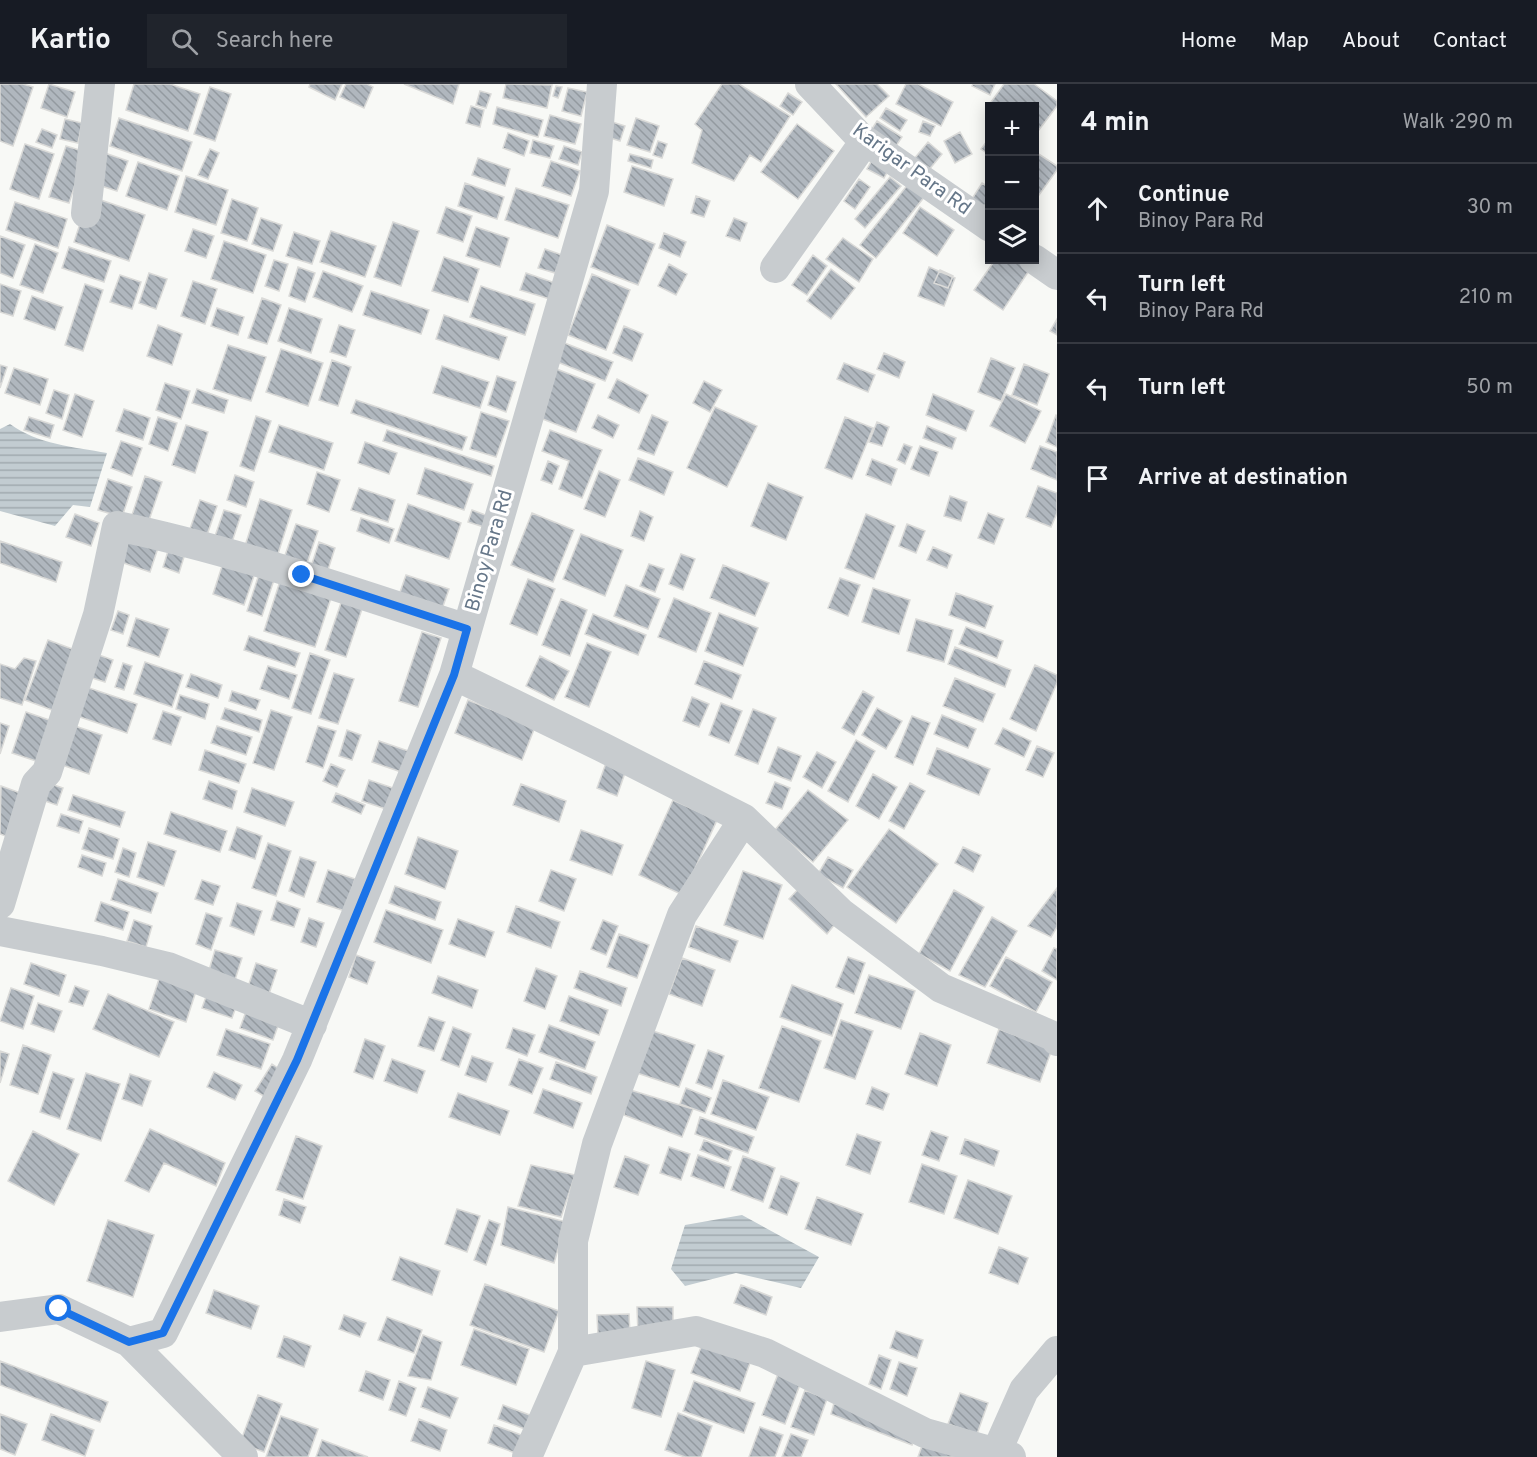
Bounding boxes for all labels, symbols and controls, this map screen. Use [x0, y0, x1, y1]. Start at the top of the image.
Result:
search box [147, 14, 567, 68]
text: Kartio [30, 23, 111, 59]
icon: search [168, 25, 201, 58]
text: Search here [216, 28, 333, 55]
text: Home [1181, 28, 1237, 55]
text: Map [1270, 28, 1309, 55]
text: About [1342, 28, 1400, 55]
text: Contact [1433, 28, 1507, 55]
map controls [985, 102, 1039, 264]
button: + [985, 102, 1039, 156]
text: 4 min [1081, 107, 1150, 140]
text: Walk · 290 m [1402, 110, 1513, 136]
street label: Karigar Para Rd [846, 118, 976, 222]
button: − [985, 156, 1039, 210]
text: Continue [1138, 182, 1229, 209]
icon: ahead [1081, 192, 1114, 225]
text: 30 m [1467, 195, 1513, 221]
text: Binoy Para Rd [1138, 209, 1264, 235]
button: layers [985, 210, 1039, 264]
text: Turn left [1138, 272, 1226, 299]
icon: left [1081, 282, 1114, 315]
text: 210 m [1459, 285, 1513, 311]
text: Binoy Para Rd [1138, 299, 1264, 325]
icon: left [1081, 372, 1114, 405]
text: Turn left [1138, 375, 1226, 402]
text: 50 m [1466, 375, 1513, 401]
icon: arrive [1081, 462, 1114, 495]
text: Arrive at destination [1138, 465, 1348, 492]
street label: Binoy Para Rd [460, 487, 520, 615]
route end [288, 561, 314, 587]
route start [45, 1295, 71, 1321]

